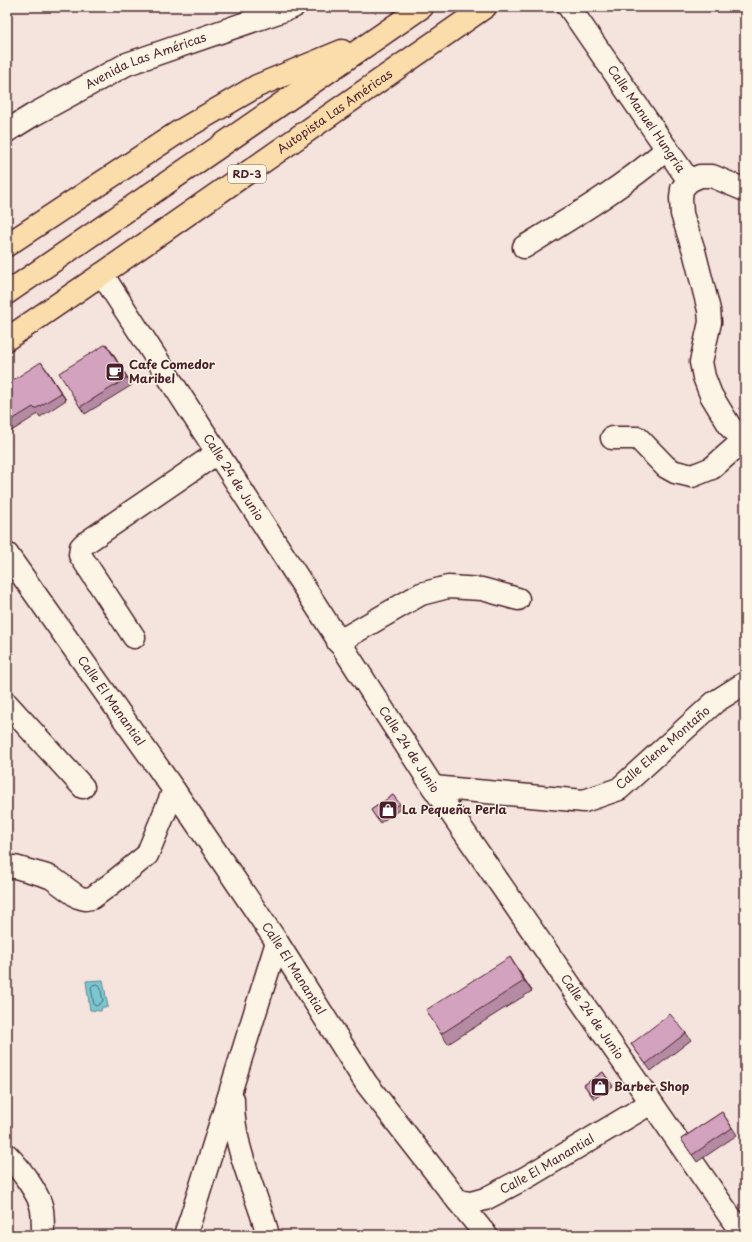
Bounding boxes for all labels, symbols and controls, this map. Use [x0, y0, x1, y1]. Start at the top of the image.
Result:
street label: Avenida Las Américas [82, 27, 209, 93]
street label: Calle Manuel Hungría [604, 61, 691, 176]
street label: Autopista Las Américas [273, 64, 396, 157]
road number: RD-3 [228, 165, 266, 183]
place label: Cafe Comedor Maribel [129, 355, 216, 387]
cafe icon: Cafe Comedor Maribel [104, 361, 126, 383]
street label: Calle 24 de Junio [199, 430, 269, 524]
street label: Calle El Manantial [74, 652, 150, 749]
street label: Calle Elena Montaño [611, 701, 714, 793]
street label: Calle 24 de Junio [375, 702, 445, 796]
shop icon: La Pequeña Perla [377, 799, 399, 821]
place label: La Pequeña Perla [402, 800, 507, 818]
street label: Calle El Manantial [258, 918, 331, 1018]
street label: Calle 24 de Junio [557, 970, 629, 1063]
shop icon: Barber Shop [589, 1076, 611, 1098]
place label: Barber Shop [614, 1077, 690, 1095]
street label: Calle El Manantial [496, 1129, 597, 1198]

